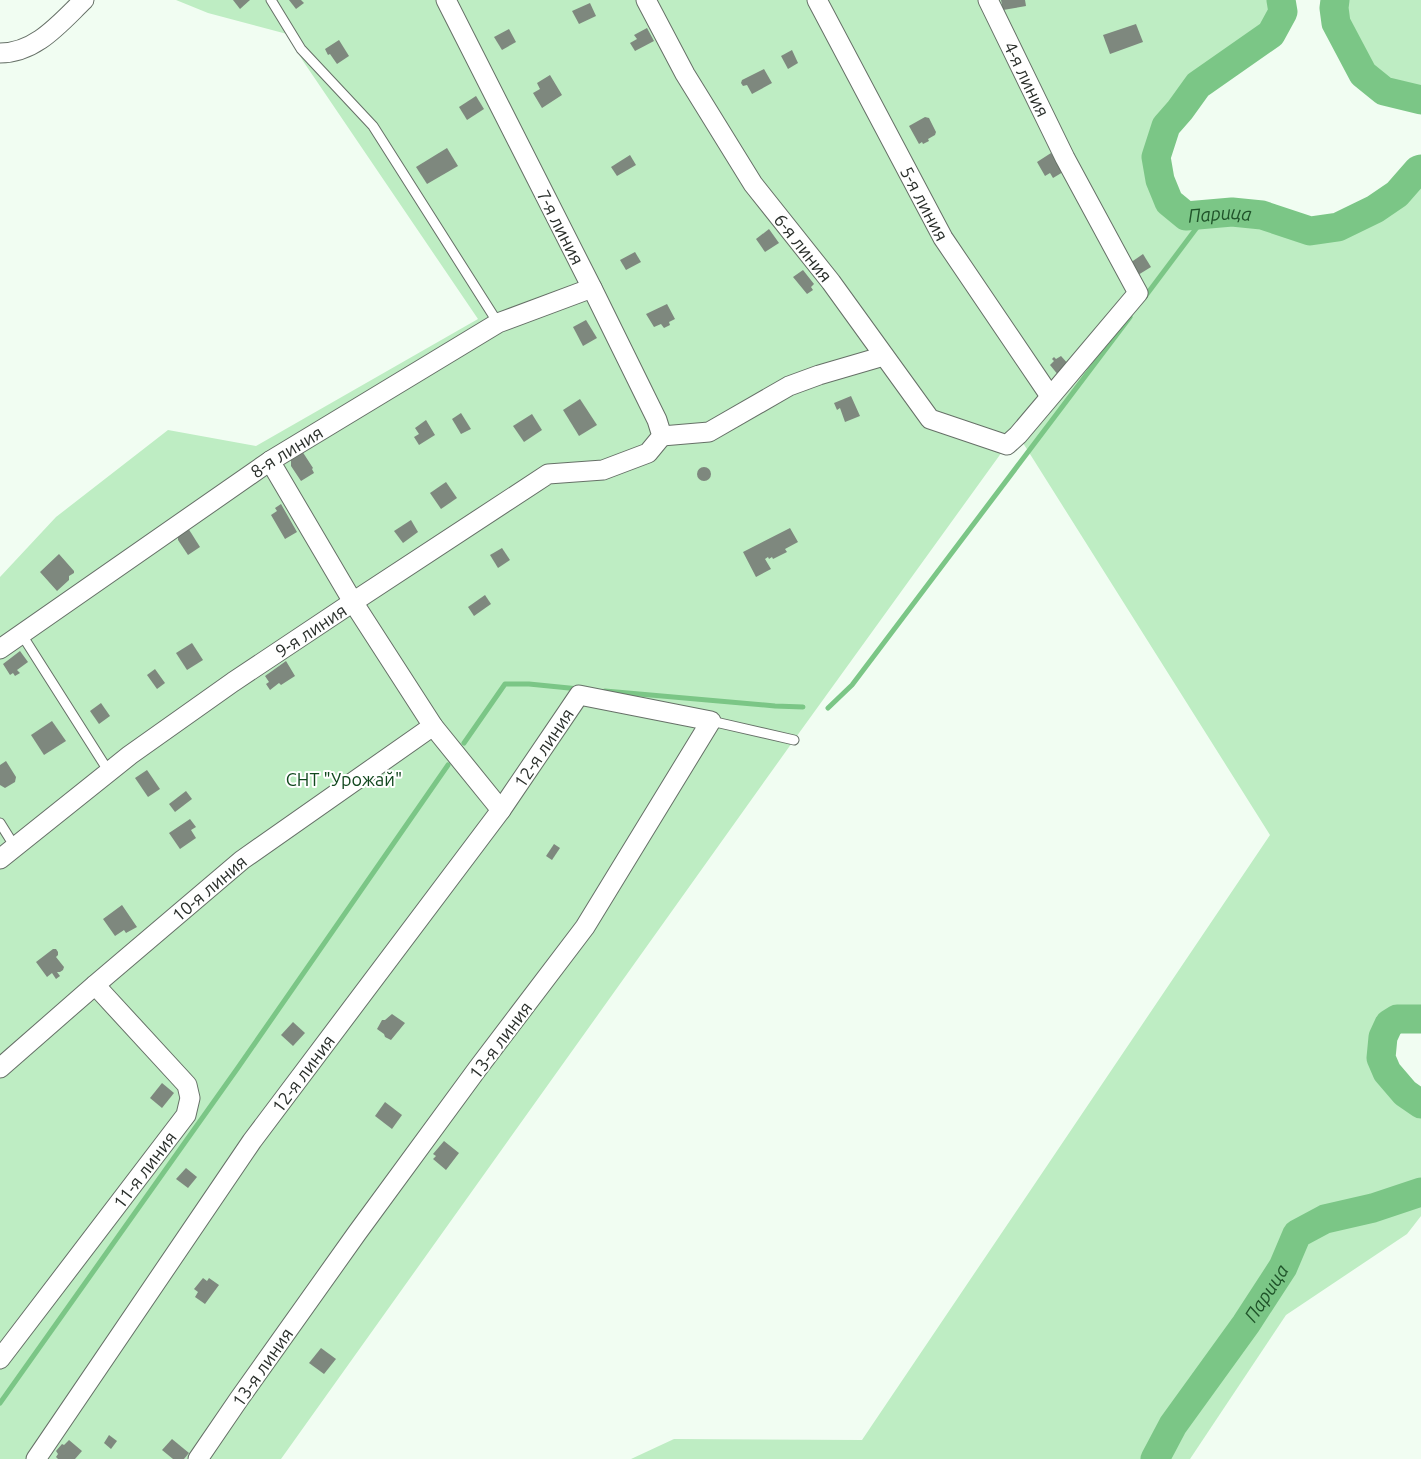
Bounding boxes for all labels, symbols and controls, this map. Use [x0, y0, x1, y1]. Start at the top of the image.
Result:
street label: 4-я линия [1000, 38, 1054, 120]
street label: 5-я линия [897, 163, 952, 244]
street label: 7-я линия [534, 186, 588, 268]
water label: Парица [1187, 201, 1253, 227]
street label: 6-я линия [770, 209, 837, 285]
street label: 8-я линия [247, 422, 326, 482]
street label: 9-я линия [271, 599, 350, 661]
street label: 12-я линия [509, 704, 577, 791]
park label: СНТ "Урожай" [286, 769, 402, 789]
street label: 10-я линия [168, 851, 250, 925]
street label: 13-я линия [465, 997, 535, 1083]
street label: 12-я линия [267, 1031, 338, 1116]
street label: 11-я линия [109, 1127, 180, 1212]
water label: Парица [1239, 1260, 1293, 1326]
street label: 13-я линия [228, 1324, 296, 1410]

